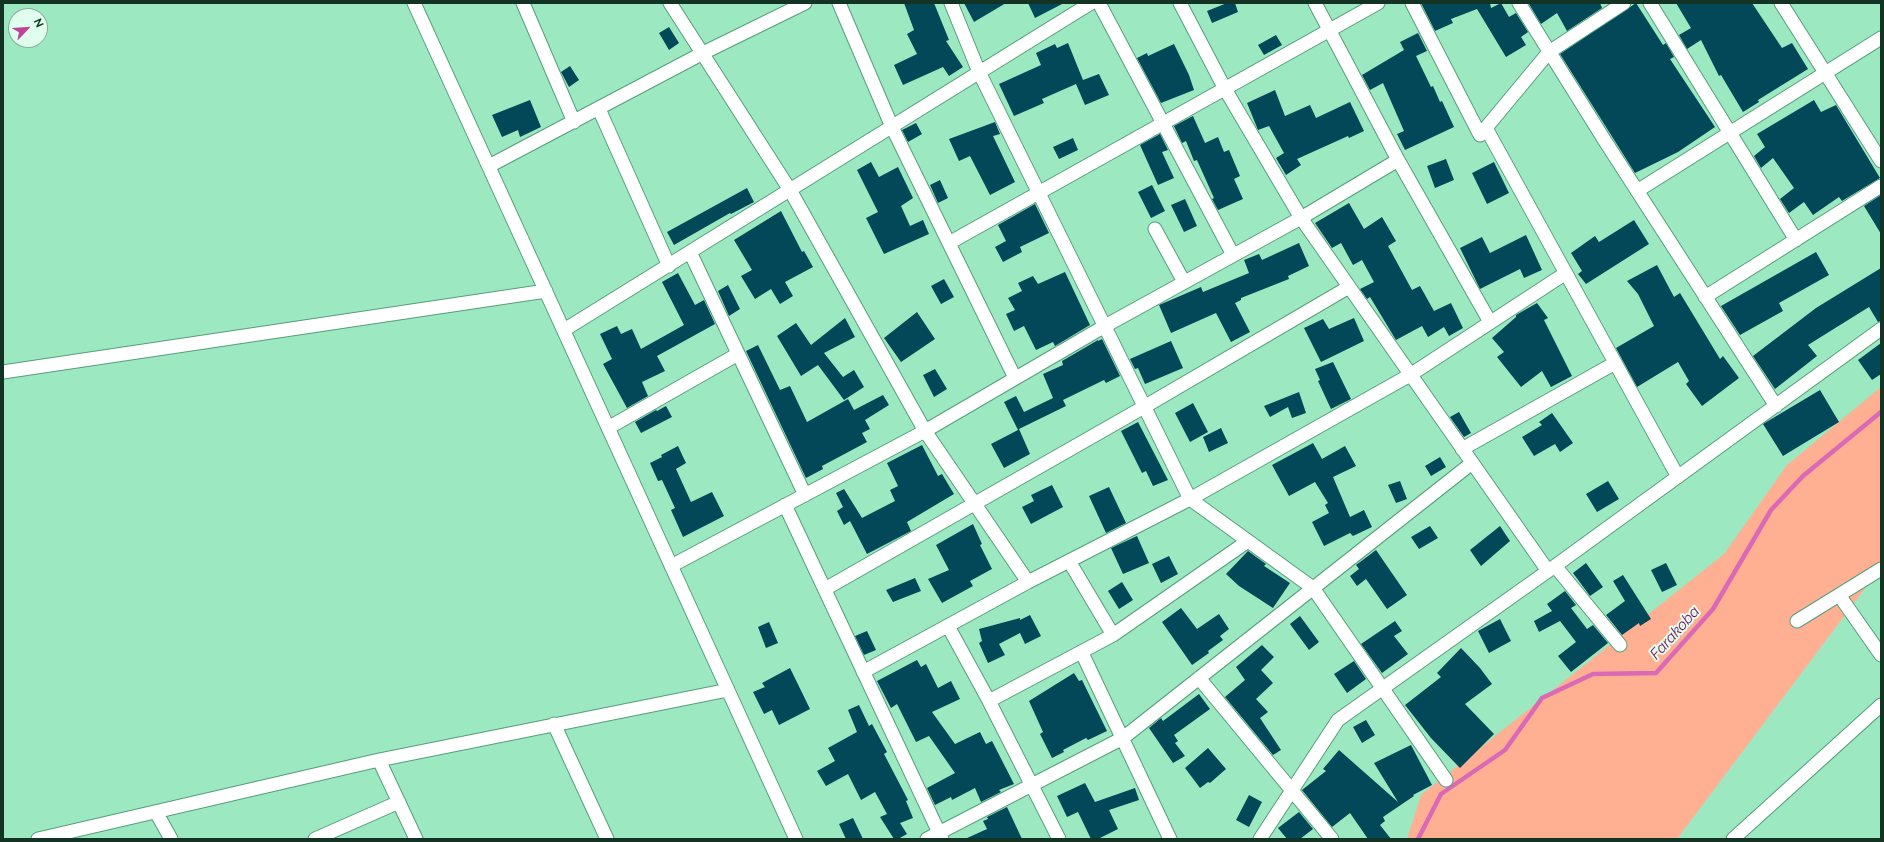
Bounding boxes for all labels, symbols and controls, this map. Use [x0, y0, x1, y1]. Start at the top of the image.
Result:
north arrow [8, 8, 48, 48]
text: N [31, 17, 46, 30]
water label: Farakoba [1646, 603, 1704, 663]

